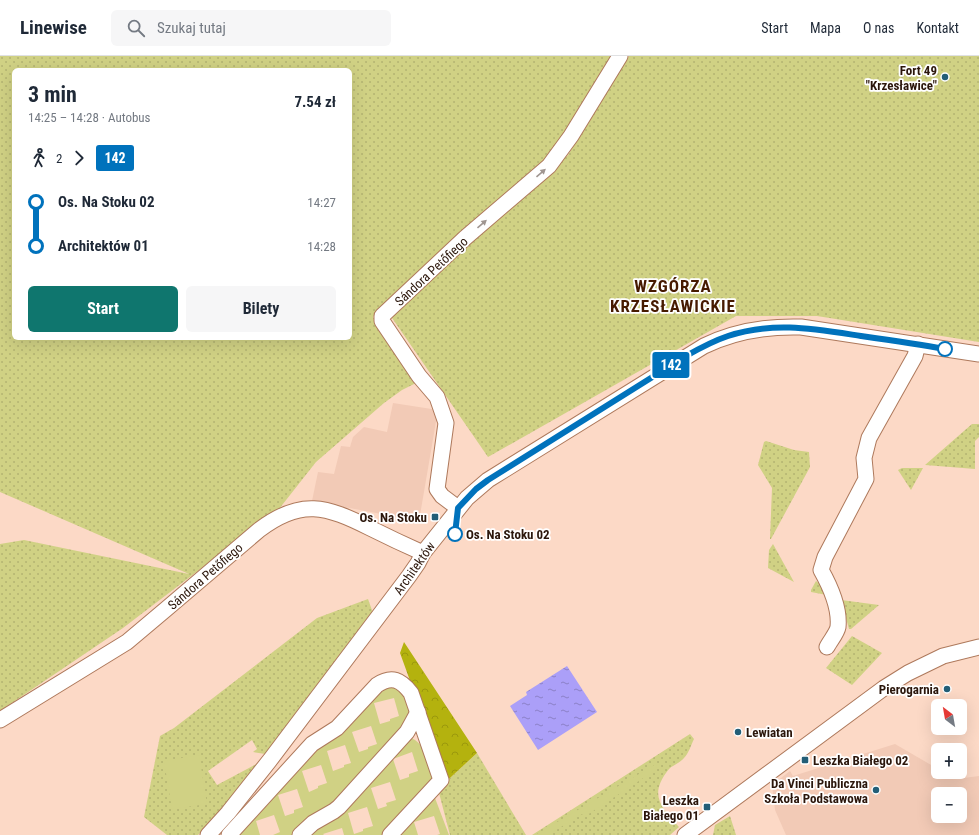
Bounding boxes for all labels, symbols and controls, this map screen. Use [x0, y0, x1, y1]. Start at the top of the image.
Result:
search box [111, 10, 391, 46]
text: Linewise [20, 16, 87, 39]
icon: search [125, 17, 147, 39]
text: Szukaj tutaj [157, 19, 226, 37]
text: Start [761, 20, 788, 36]
text: Mapa [810, 20, 841, 36]
text: O nas [863, 20, 894, 36]
text: Kontakt [916, 20, 959, 36]
place label: Fort 49 "Krzesławice" [866, 63, 937, 93]
marker: Fort 49 "Krzesławice" [940, 72, 950, 82]
text: 3 min [28, 82, 77, 107]
text: 7.54 zł [294, 93, 336, 111]
text: 14:25 – 14:28 · Autobus [28, 110, 151, 125]
icon: walk [28, 147, 50, 169]
icon: forward [68, 147, 90, 169]
text: 142 [104, 150, 126, 166]
text: 2 [56, 151, 62, 166]
one-way arrow [536, 168, 546, 177]
text: Os. Na Stoku 02 [58, 193, 155, 211]
text: 14:27 [307, 195, 336, 210]
one-way arrow [477, 219, 487, 228]
street label: Sándora Petőfiego [392, 234, 471, 309]
text: Architektów 01 [58, 237, 149, 255]
text: 14:28 [307, 239, 336, 254]
district label: WZGÓRZA KRZESŁAWICKIE [610, 276, 736, 316]
button: Start [28, 286, 178, 332]
button: Bilety [186, 286, 336, 332]
unlabelled marker [937, 341, 953, 357]
line badge: 142 [648, 352, 694, 378]
text: 142 [660, 357, 682, 373]
place label: Os. Na Stoku [360, 510, 427, 525]
marker: Os. Na Stoku [430, 512, 440, 522]
marker: Os. Na Stoku 02 [447, 526, 463, 542]
place label: Os. Na Stoku 02 [466, 527, 550, 542]
street label: Architektów [391, 539, 438, 598]
street label: Sándora Petőfiego [165, 540, 246, 613]
place label: Pierogarnia [879, 682, 939, 697]
marker: Pierogarnia [942, 684, 952, 694]
north arrow [931, 699, 967, 735]
map controls [931, 699, 967, 823]
place label: Lewiatan [746, 725, 793, 740]
marker: Lewiatan [733, 727, 743, 737]
button: + [931, 743, 967, 779]
place label: Leszka Białego 02 [813, 753, 909, 768]
marker: Leszka Białego 02 [800, 755, 810, 765]
place label: Da Vinci Publiczna Szkoła Podstawowa [764, 776, 868, 806]
marker: Da Vinci Publiczna Szkoła Podstawowa [871, 785, 881, 795]
button: − [931, 787, 967, 823]
place label: Leszka Białego 01 [643, 793, 699, 823]
marker: Leszka Białego 01 [702, 802, 712, 812]

